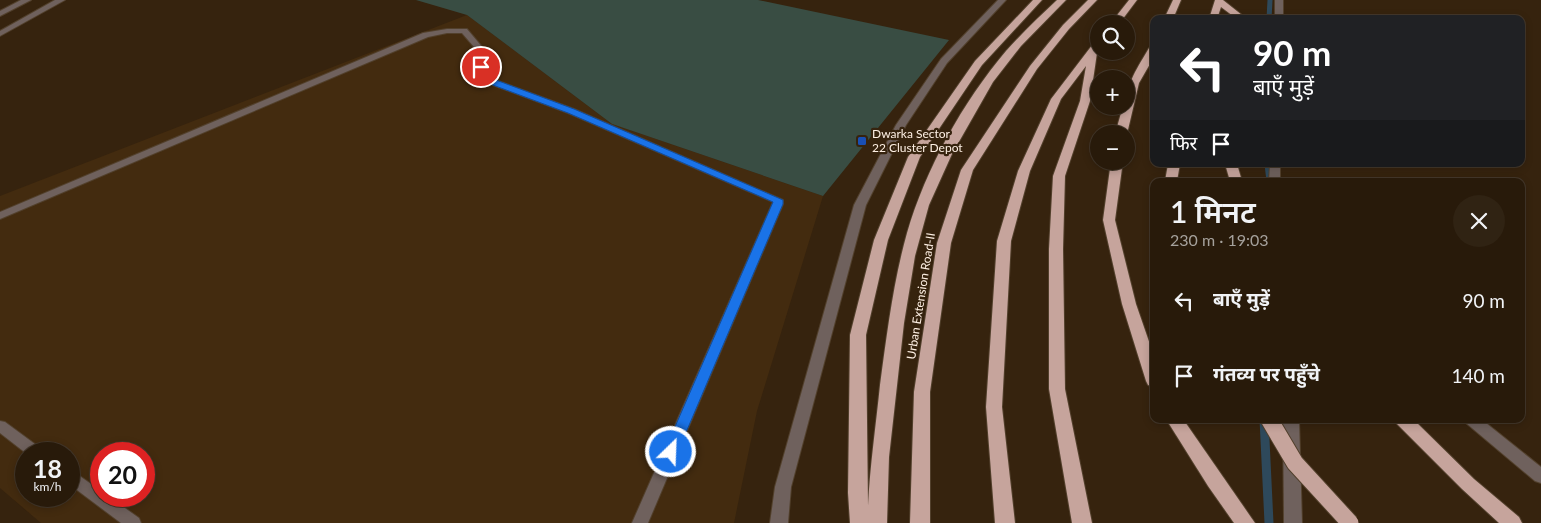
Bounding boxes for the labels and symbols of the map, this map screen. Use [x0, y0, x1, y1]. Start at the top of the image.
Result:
pin [460, 46, 502, 88]
place label: Dwarka Sector 22 Cluster Depot [872, 126, 963, 155]
marker: Dwarka Sector 22 Cluster Depot [856, 135, 868, 147]
street label: Urban Extension Road-II [903, 231, 938, 360]
position arrow [644, 425, 696, 477]
speed limit sign: 20 [90, 442, 155, 507]

